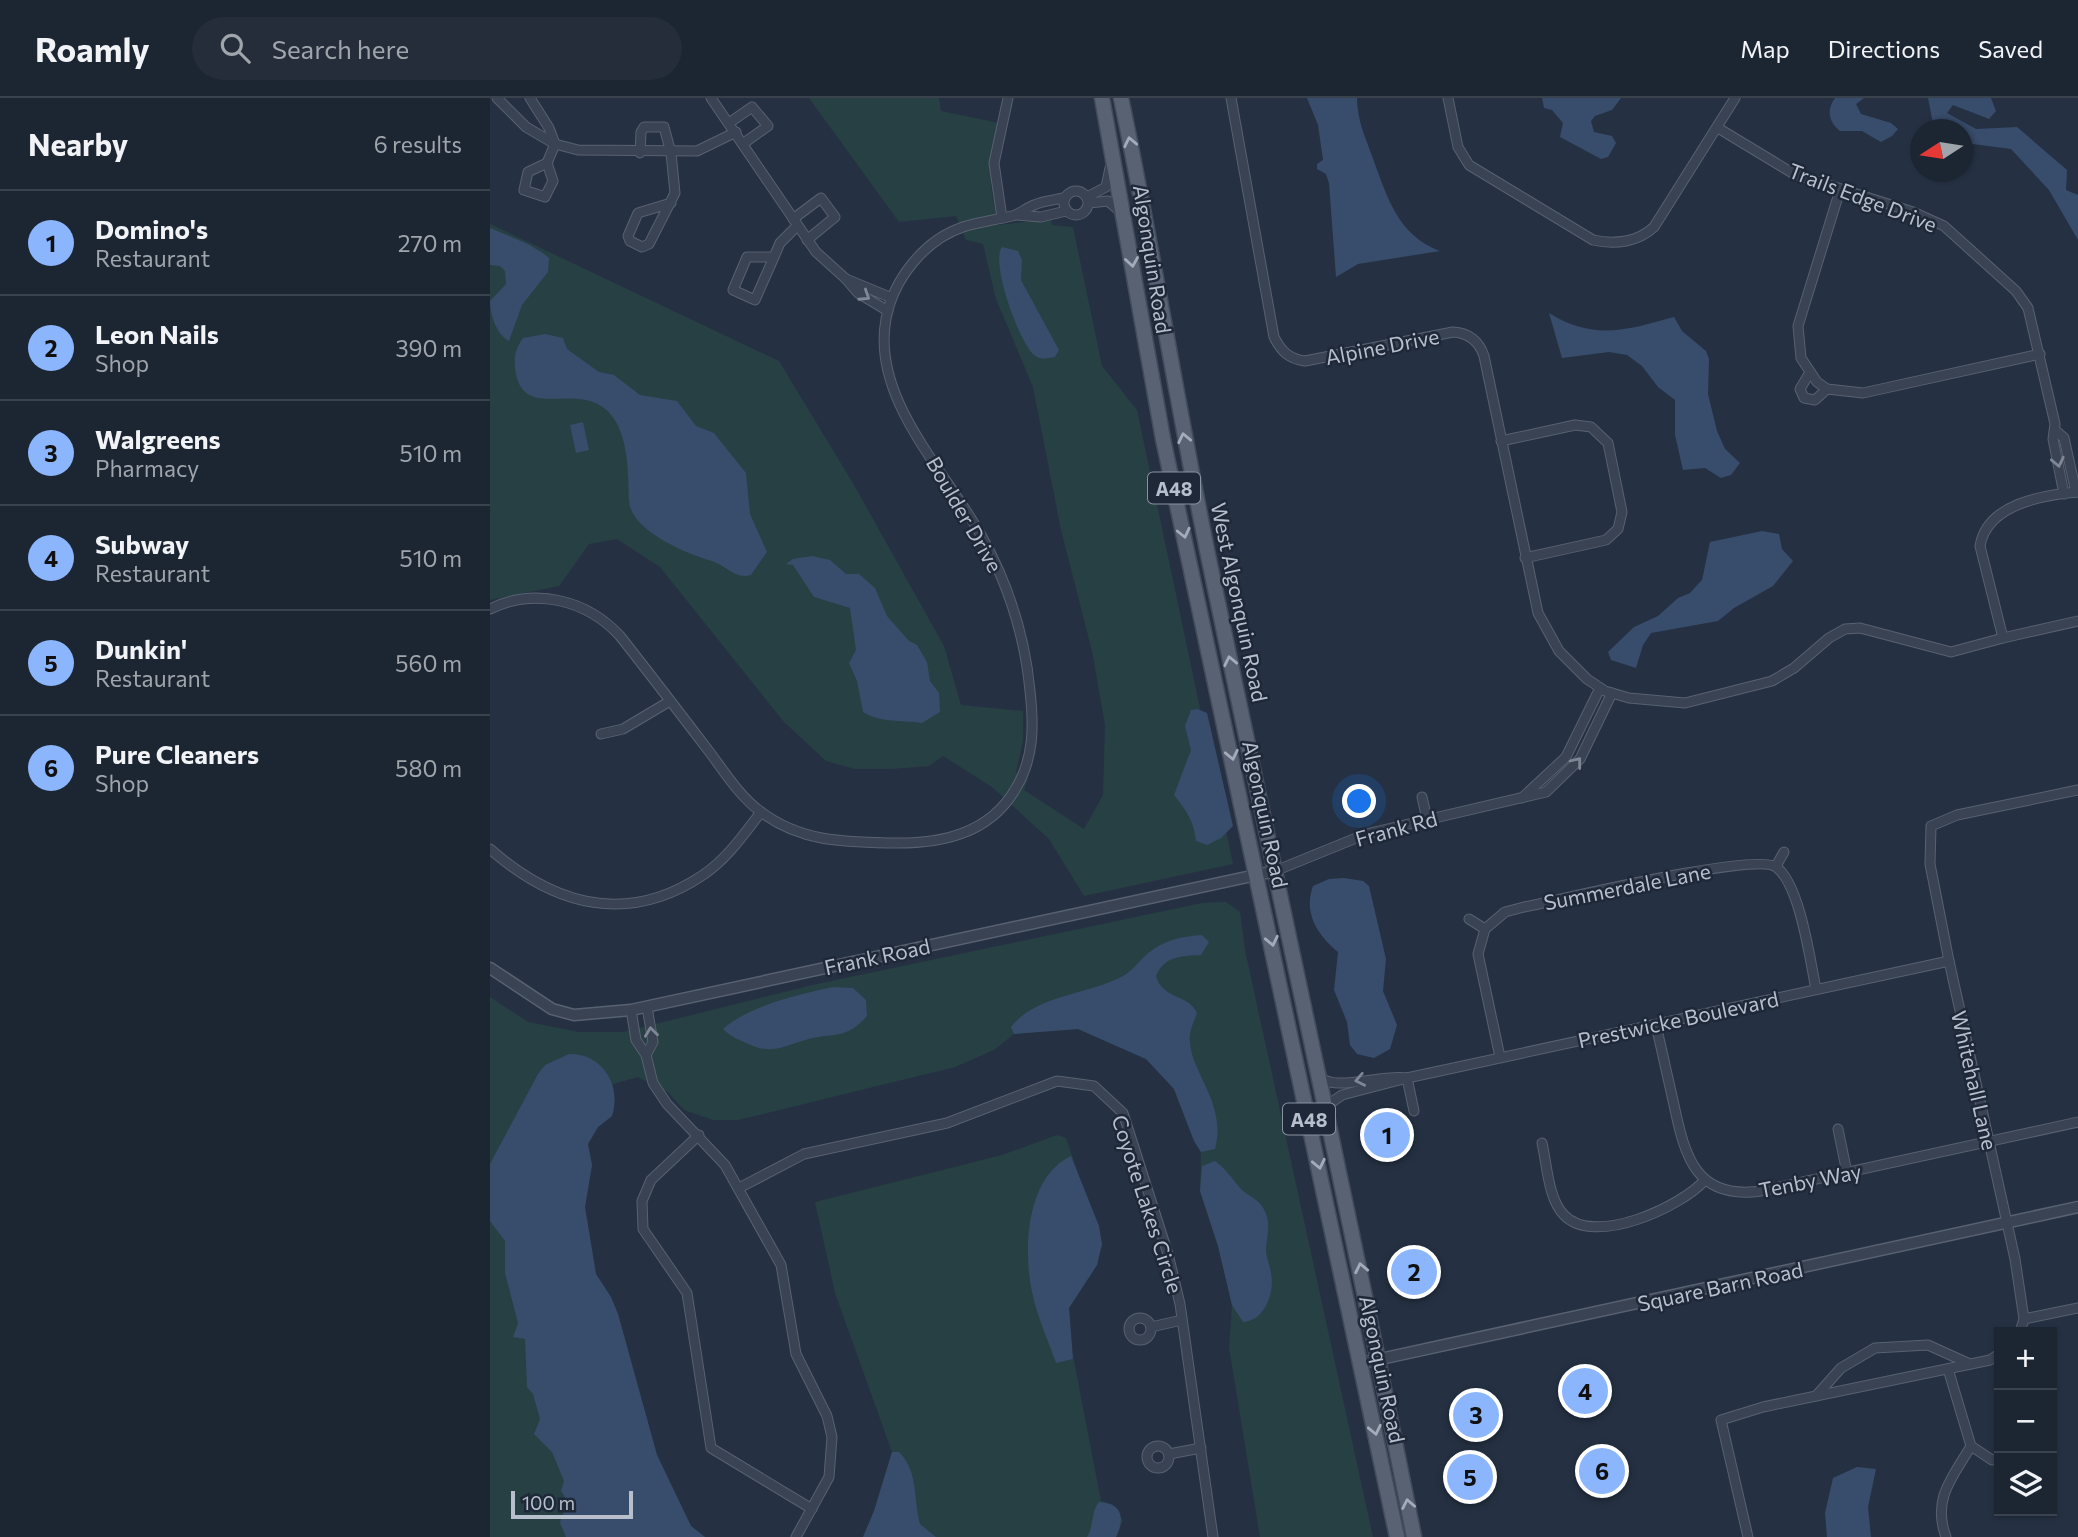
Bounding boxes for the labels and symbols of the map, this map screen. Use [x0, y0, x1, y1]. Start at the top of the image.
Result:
north arrow [1910, 119, 1973, 182]
one-way arrow [1124, 136, 1139, 148]
street label: Trails Edge Drive [1785, 157, 1941, 237]
street label: Algonquin Road [1129, 183, 1177, 335]
one-way arrow [1124, 256, 1139, 267]
one-way arrow [857, 288, 870, 301]
street label: Alpine Drive [1323, 323, 1441, 369]
one-way arrow [1178, 432, 1193, 444]
street label: Boulder Drive [922, 452, 1008, 576]
one-way arrow [2049, 456, 2064, 468]
road number: A48 [1148, 472, 1200, 504]
street label: West Algonquin Road [1207, 500, 1273, 704]
one-way arrow [1176, 527, 1190, 539]
one-way arrow [1224, 655, 1239, 667]
street label: Algonquin Road [1238, 738, 1294, 890]
one-way arrow [1223, 749, 1238, 761]
one-way arrow [1568, 758, 1581, 770]
your location [1342, 784, 1376, 818]
street label: Frank Rd [1352, 805, 1440, 851]
street label: Summerdale Lane [1541, 858, 1713, 914]
street label: Frank Road [822, 933, 932, 979]
one-way arrow [1264, 935, 1278, 947]
street label: Prestwicke Boulevard [1575, 985, 1781, 1053]
street label: Whitehall Lane [1947, 1008, 2003, 1152]
one-way arrow [643, 1026, 658, 1038]
one-way arrow [1354, 1072, 1366, 1087]
road number: A48 [1283, 1104, 1335, 1134]
pin: 1 [1364, 1109, 1410, 1161]
street label: Coyote Lakes Circle [1107, 1112, 1189, 1296]
one-way arrow [1310, 1158, 1325, 1170]
street label: Tenby Way [1757, 1158, 1864, 1202]
pin: 2 [1391, 1246, 1437, 1298]
street label: Square Barn Road [1635, 1256, 1805, 1316]
one-way arrow [1354, 1262, 1369, 1274]
street label: Algonquin Road [1355, 1293, 1411, 1445]
pin: 4 [1562, 1365, 1608, 1417]
pin: 3 [1453, 1389, 1499, 1441]
one-way arrow [1366, 1424, 1381, 1436]
pin: 6 [1579, 1445, 1625, 1497]
pin: 5 [1447, 1451, 1493, 1503]
scale bar [511, 1488, 634, 1520]
one-way arrow [1401, 1498, 1416, 1510]

